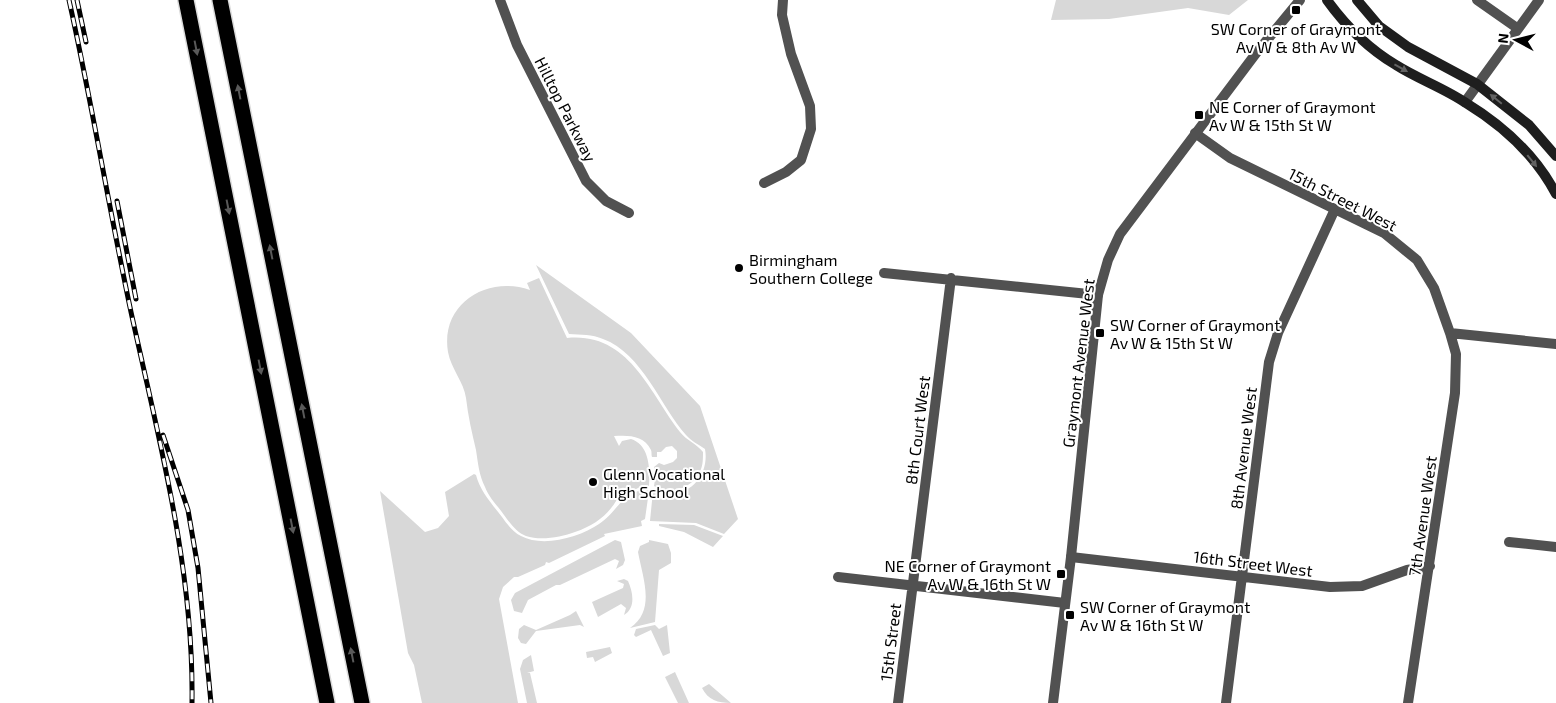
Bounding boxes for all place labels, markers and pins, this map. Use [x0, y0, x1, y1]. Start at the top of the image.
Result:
marker: SW Corner of Graymont Av W & 8th Av W [1290, 4, 1302, 16]
place label: SW Corner of Graymont Av W & 8th Av W [1211, 19, 1381, 56]
place label: NE Corner of Graymont Av W & 15th St W [1209, 97, 1376, 134]
marker: NE Corner of Graymont Av W & 15th St W [1193, 109, 1205, 121]
place label: Birmingham Southern College [749, 250, 873, 287]
marker: Birmingham Southern College [733, 262, 745, 274]
place label: SW Corner of Graymont Av W & 15th St W [1110, 315, 1280, 352]
marker: SW Corner of Graymont Av W & 15th St W [1094, 327, 1106, 339]
place label: Glenn Vocational High School [603, 464, 725, 501]
marker: Glenn Vocational High School [587, 476, 599, 488]
place label: NE Corner of Graymont Av W & 16th St W [884, 556, 1051, 593]
marker: NE Corner of Graymont Av W & 16th St W [1055, 568, 1067, 580]
place label: SW Corner of Graymont Av W & 16th St W [1080, 597, 1250, 634]
marker: SW Corner of Graymont Av W & 16th St W [1064, 609, 1076, 621]

